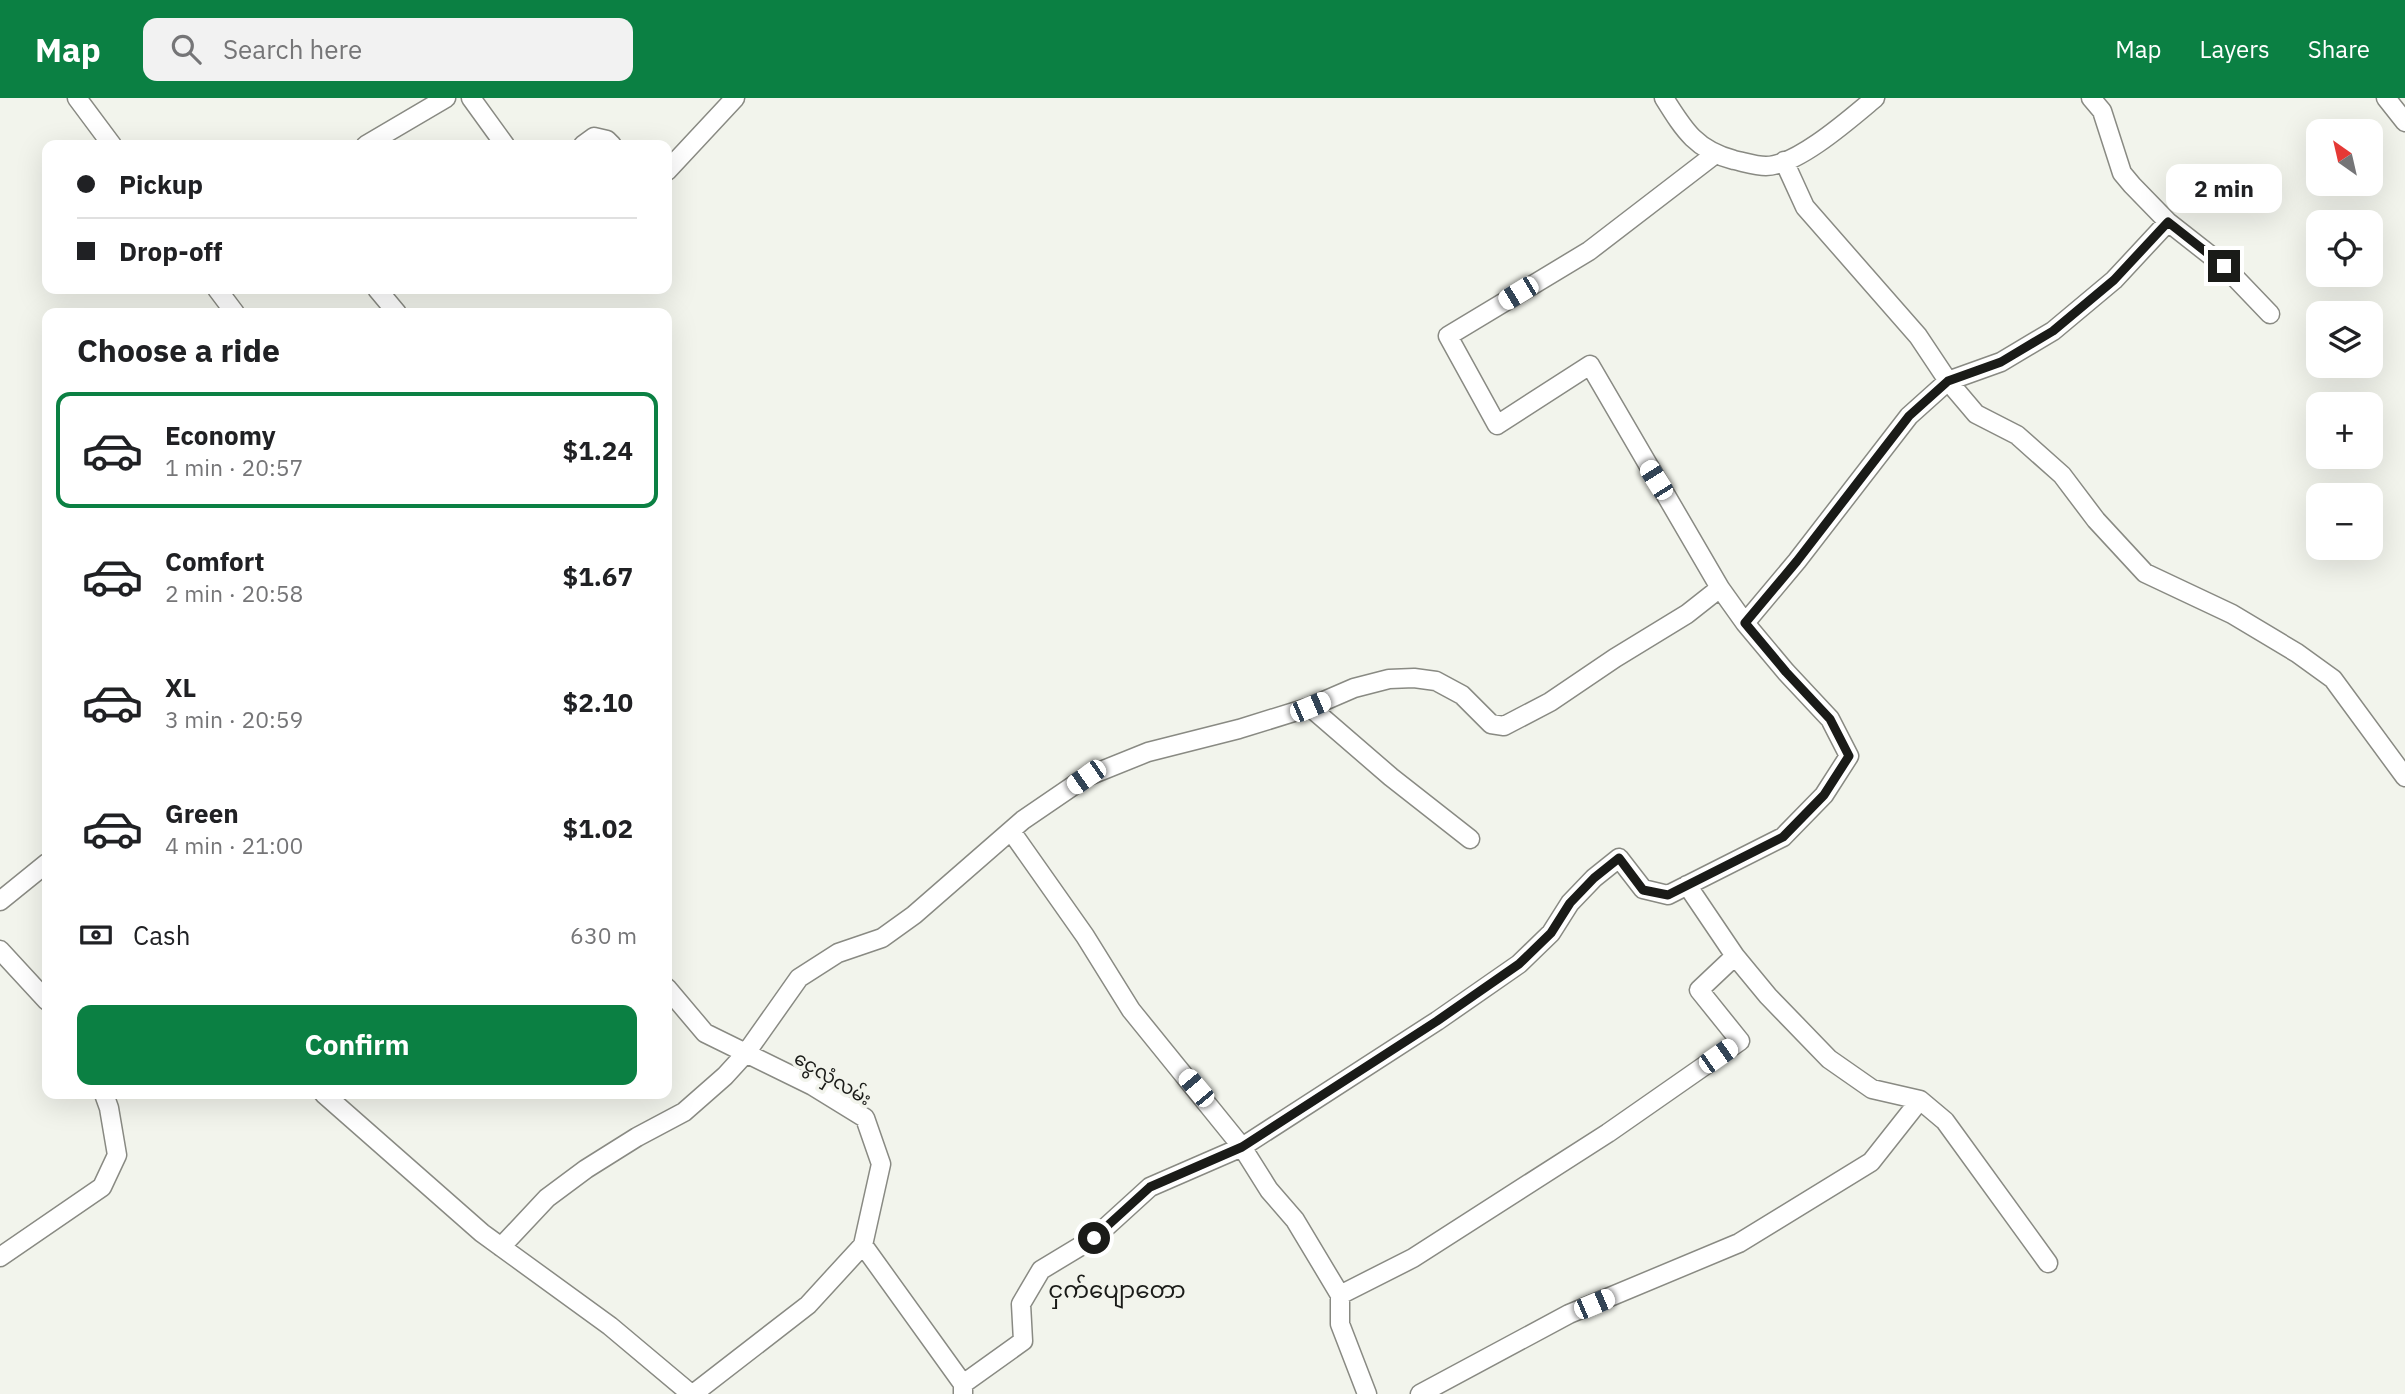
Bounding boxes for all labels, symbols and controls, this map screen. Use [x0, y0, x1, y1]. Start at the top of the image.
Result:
search box [143, 18, 633, 81]
text: Map [35, 28, 101, 71]
icon: search [167, 30, 205, 68]
text: Search here [223, 32, 362, 66]
text: Map [2115, 33, 2162, 65]
text: Layers [2200, 33, 2270, 65]
text: Share [2308, 33, 2370, 65]
north arrow [2306, 119, 2384, 196]
map controls [2306, 119, 2383, 560]
callout: 2 min [2166, 164, 2282, 214]
text: Pickup [119, 167, 203, 201]
text: 2 min [2194, 173, 2254, 203]
button: locate [2306, 210, 2383, 287]
text: Drop-off [119, 234, 222, 268]
route end [2208, 250, 2240, 282]
car [1495, 273, 1542, 313]
button: layers [2306, 301, 2383, 378]
text: Choose a ride [77, 329, 280, 371]
button: + [2306, 392, 2383, 469]
text: Economy [165, 418, 276, 452]
icon: car [81, 419, 144, 482]
text: $1.24 [563, 433, 633, 467]
text: 1 min · 20:57 [165, 452, 303, 482]
car [1636, 457, 1677, 503]
button: − [2306, 483, 2383, 560]
text: Comfort [165, 544, 264, 578]
icon: car [81, 545, 144, 608]
text: $1.67 [563, 559, 633, 593]
text: 2 min · 20:58 [165, 578, 303, 608]
text: XL [165, 670, 196, 704]
icon: car [81, 671, 144, 734]
text: $2.10 [563, 685, 633, 719]
car [1287, 689, 1334, 725]
text: 3 min · 20:59 [165, 704, 303, 734]
car [1063, 756, 1110, 798]
text: Green [165, 796, 239, 830]
icon: car [81, 797, 144, 860]
text: $1.02 [563, 811, 633, 845]
text: 4 min · 21:00 [165, 830, 303, 860]
icon: cash [77, 916, 115, 954]
text: Cash [133, 918, 190, 952]
text: 630 m [570, 920, 637, 950]
button: Confirm [77, 1005, 637, 1085]
car [1695, 1035, 1742, 1077]
street label: ငွေလှံလမ်း [787, 1044, 877, 1115]
car [1175, 1065, 1218, 1111]
route start [1078, 1222, 1110, 1254]
district label: ငှက်ပျောတော [1048, 1274, 1186, 1309]
car [1571, 1286, 1618, 1322]

